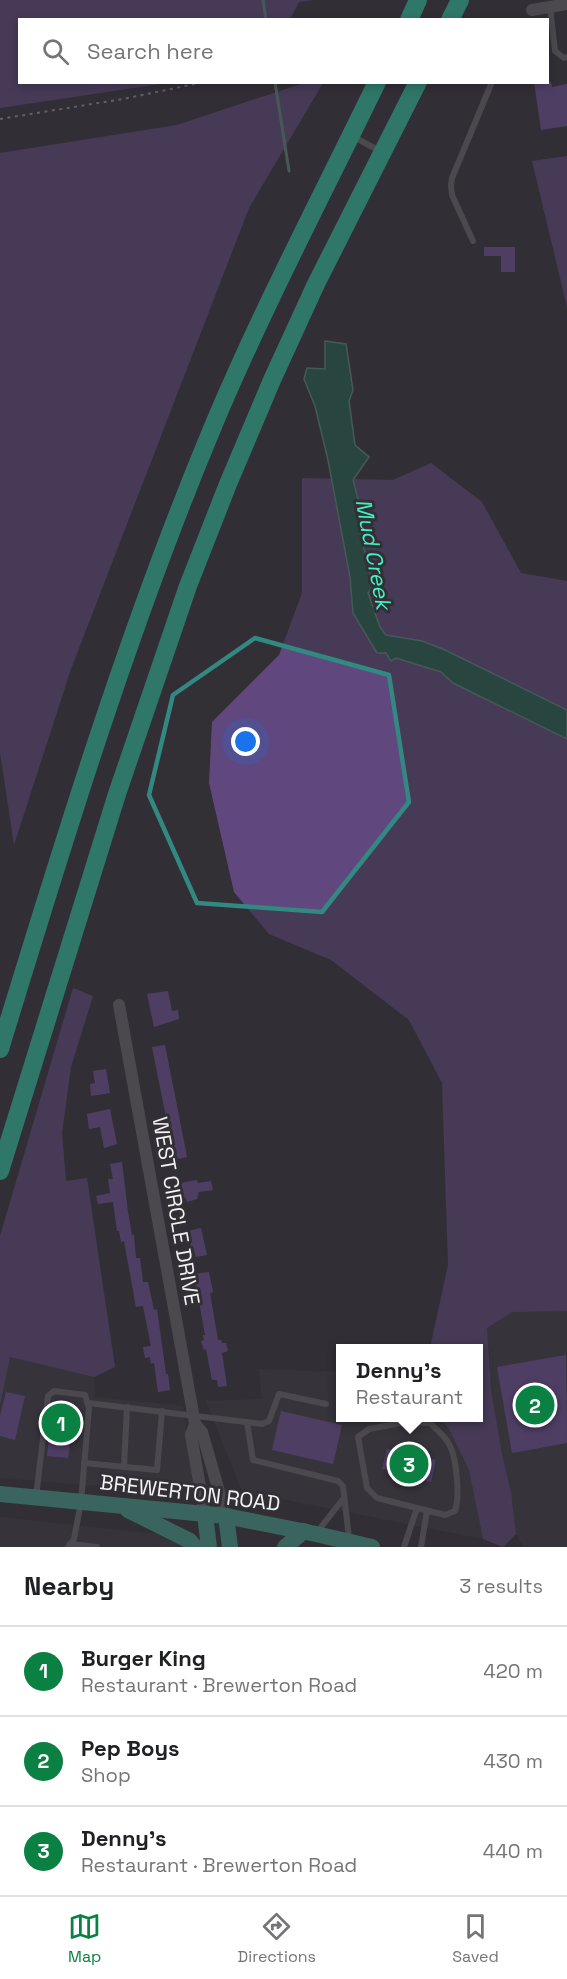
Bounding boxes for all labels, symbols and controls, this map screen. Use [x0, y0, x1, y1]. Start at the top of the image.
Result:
search box [18, 18, 549, 84]
icon: search [39, 35, 72, 68]
text: Search here [87, 37, 214, 65]
water label: Mud Creek [350, 496, 399, 614]
your location [231, 727, 260, 756]
street label: WEST CIRCLE DRIVE [147, 1115, 206, 1307]
popup [336, 1344, 483, 1422]
text: Denny's [356, 1356, 441, 1384]
pin: 2 [516, 1382, 554, 1428]
text: Restaurant [356, 1384, 463, 1410]
pin: 1 [42, 1400, 80, 1446]
pin: 3 [390, 1442, 428, 1486]
street label: BREWERTON ROAD [98, 1468, 282, 1517]
text: Nearby [24, 1569, 114, 1603]
text: 3 results [459, 1573, 543, 1599]
text: Burger King [81, 1644, 206, 1672]
text: 1 [39, 1658, 48, 1684]
text: 420 m [483, 1658, 543, 1684]
text: Restaurant · Brewerton Road [81, 1672, 357, 1698]
text: Pep Boys [81, 1734, 180, 1762]
text: 2 [38, 1748, 49, 1774]
text: 430 m [483, 1748, 543, 1774]
text: Shop [81, 1762, 131, 1788]
text: Denny's [81, 1824, 167, 1852]
text: 3 [37, 1838, 50, 1864]
text: 440 m [483, 1838, 543, 1864]
text: Restaurant · Brewerton Road [81, 1852, 357, 1878]
tab: Map [68, 1910, 101, 1967]
tab: Directions [238, 1910, 316, 1967]
tab: Saved [452, 1910, 499, 1967]

